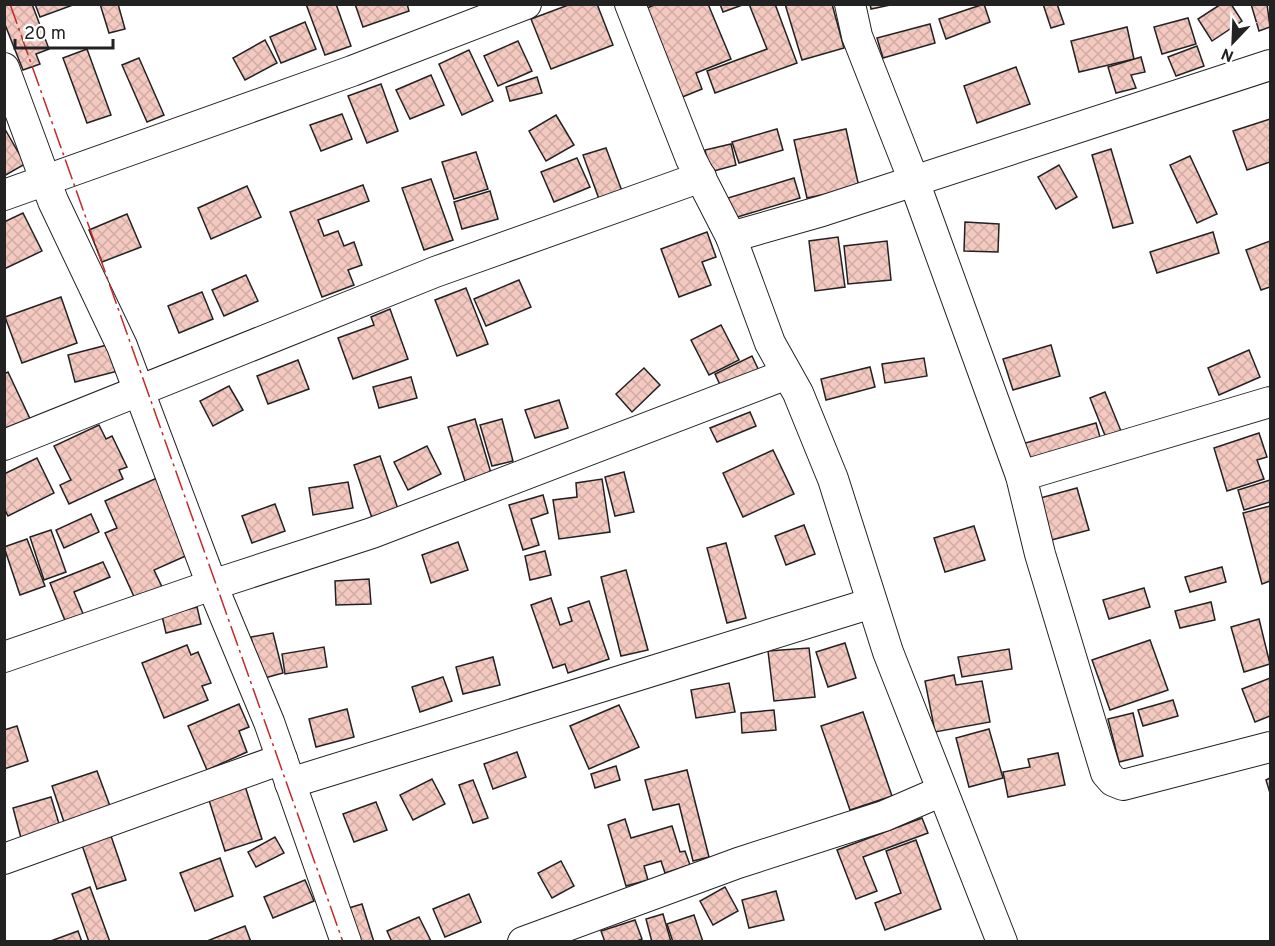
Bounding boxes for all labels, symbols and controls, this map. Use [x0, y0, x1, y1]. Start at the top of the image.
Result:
scale bar [15, 12, 112, 50]
north arrow [1203, 12, 1263, 72]
text: 20 m [24, 23, 66, 46]
text: N [1219, 43, 1237, 65]

